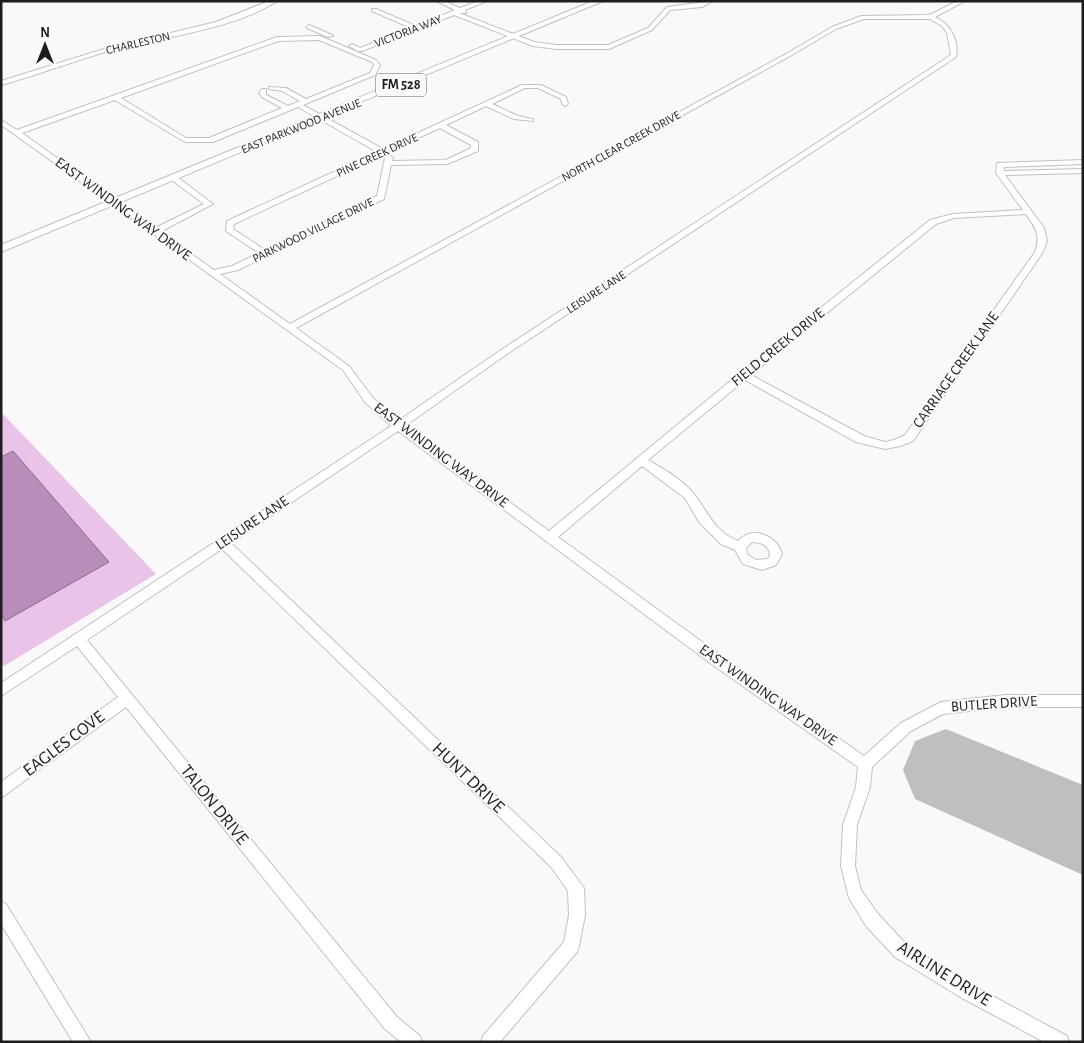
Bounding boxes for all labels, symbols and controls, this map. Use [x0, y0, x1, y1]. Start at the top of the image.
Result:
street label: VICTORIA WAY [373, 12, 444, 49]
north arrow [20, 20, 70, 70]
text: N [40, 26, 50, 40]
street label: CHARLESTON [105, 30, 171, 56]
road number: FM 528 [376, 74, 426, 96]
street label: EAST PARKWOOD AVENUE [239, 96, 363, 156]
street label: NORTH CLEAR CREEK DRIVE [560, 108, 682, 184]
street label: PINE CREEK DRIVE [334, 131, 420, 179]
street label: EAST WINDING WAY DRIVE [52, 155, 194, 263]
street label: PARKWOOD VILLAGE DRIVE [251, 195, 376, 265]
street label: LEISURE LANE [564, 268, 628, 315]
street label: FIELD CREEK DRIVE [729, 305, 827, 389]
street label: CARRIAGE CREEK LANE [910, 309, 1002, 431]
street label: EAST WINDING WAY DRIVE [371, 400, 511, 510]
street label: LEISURE LANE [213, 493, 291, 553]
street label: EAST WINDING WAY DRIVE [696, 642, 840, 748]
street label: BUTLER DRIVE [950, 693, 1038, 715]
street label: EAGLES COVE [20, 708, 108, 780]
street label: HUNT DRIVE [429, 739, 508, 817]
street label: TALON DRIVE [177, 762, 252, 849]
street label: AIRLINE DRIVE [894, 938, 994, 1010]

